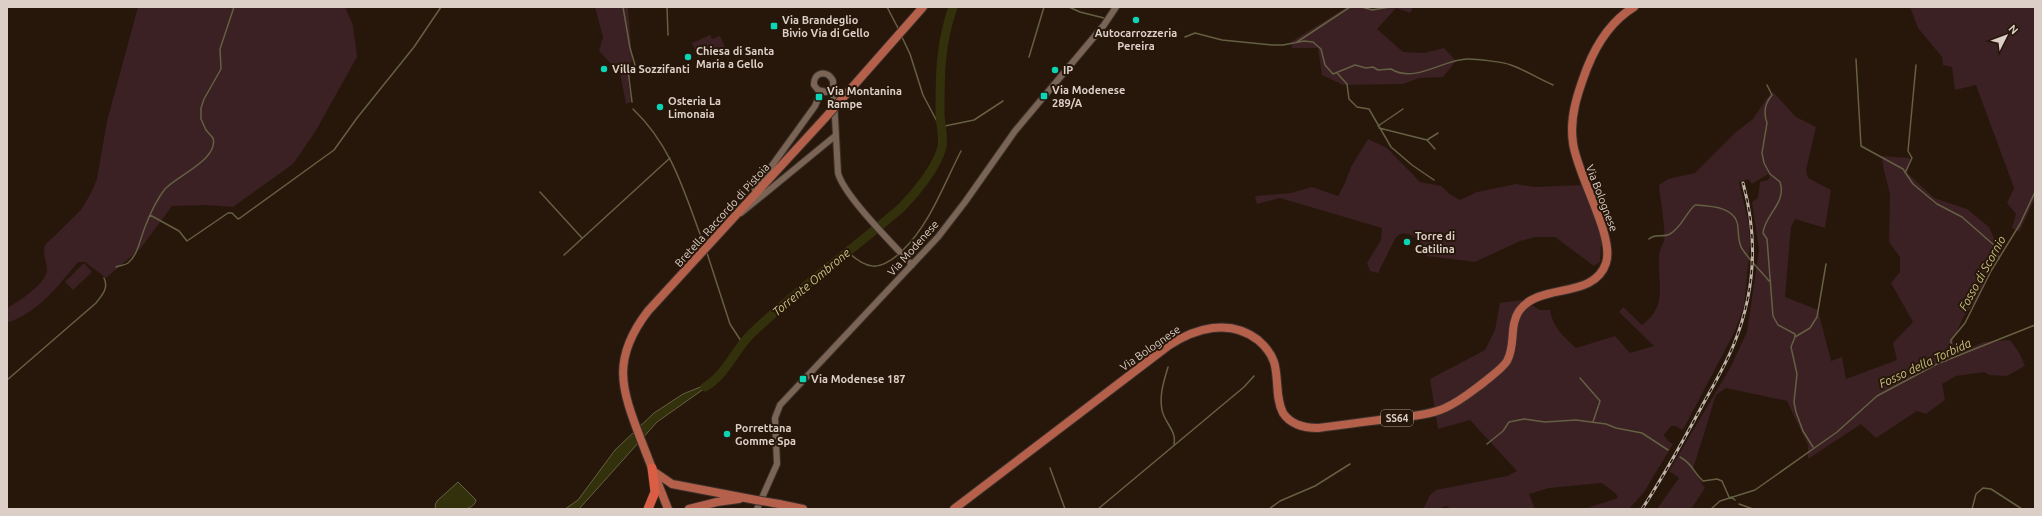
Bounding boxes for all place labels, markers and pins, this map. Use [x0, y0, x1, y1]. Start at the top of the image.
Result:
place label: Via Brandeglio Bivio Via di Gello [782, 14, 870, 39]
marker: Autocarrozzeria Pereira [1131, 15, 1141, 25]
marker: Via Brandeglio Bivio Via di Gello [769, 21, 779, 31]
place label: Autocarrozzeria Pereira [1095, 27, 1177, 52]
place label: Chiesa di Santa Maria a Gello [696, 45, 774, 70]
marker: Chiesa di Santa Maria a Gello [683, 52, 693, 62]
place label: Villa Sozzifanti [612, 63, 690, 75]
marker: Villa Sozzifanti [599, 64, 609, 74]
place label: IP [1063, 64, 1073, 76]
marker: IP [1050, 65, 1060, 75]
place label: Via Modenese 289/A [1052, 84, 1125, 109]
place label: Via Montanina Rampe [827, 85, 902, 110]
marker: Via Modenese 289/A [1039, 91, 1049, 101]
marker: Via Montanina Rampe [814, 92, 824, 102]
place label: Osteria La Limonaia [668, 95, 721, 120]
marker: Osteria La Limonaia [655, 102, 665, 112]
place label: Torre di Catilina [1415, 230, 1455, 255]
marker: Torre di Catilina [1402, 237, 1412, 247]
place label: Via Modenese 187 [811, 373, 906, 385]
marker: Via Modenese 187 [798, 374, 808, 384]
place label: Porrettana Gomme Spa [735, 422, 796, 447]
marker: Porrettana Gomme Spa [722, 429, 732, 439]

